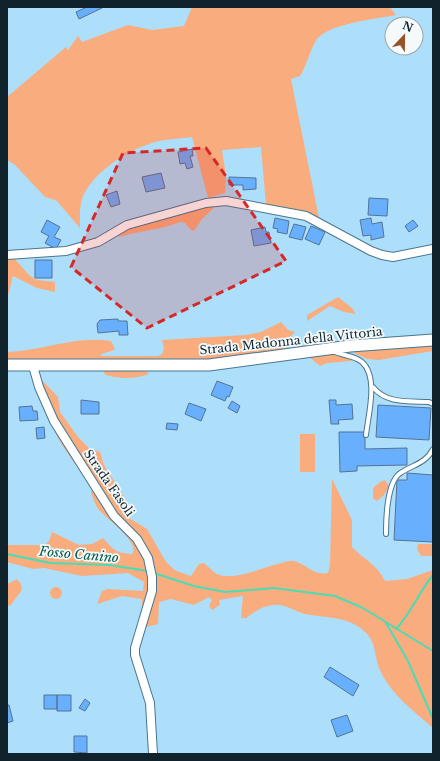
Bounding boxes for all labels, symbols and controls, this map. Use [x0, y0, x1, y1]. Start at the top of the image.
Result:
north arrow [384, 16, 424, 56]
text: N [400, 18, 416, 35]
street label: Strada Madonna della Vittoria [199, 323, 383, 358]
street label: Strada Fasoli [81, 446, 138, 519]
water label: Fosso Canino [37, 542, 120, 566]

